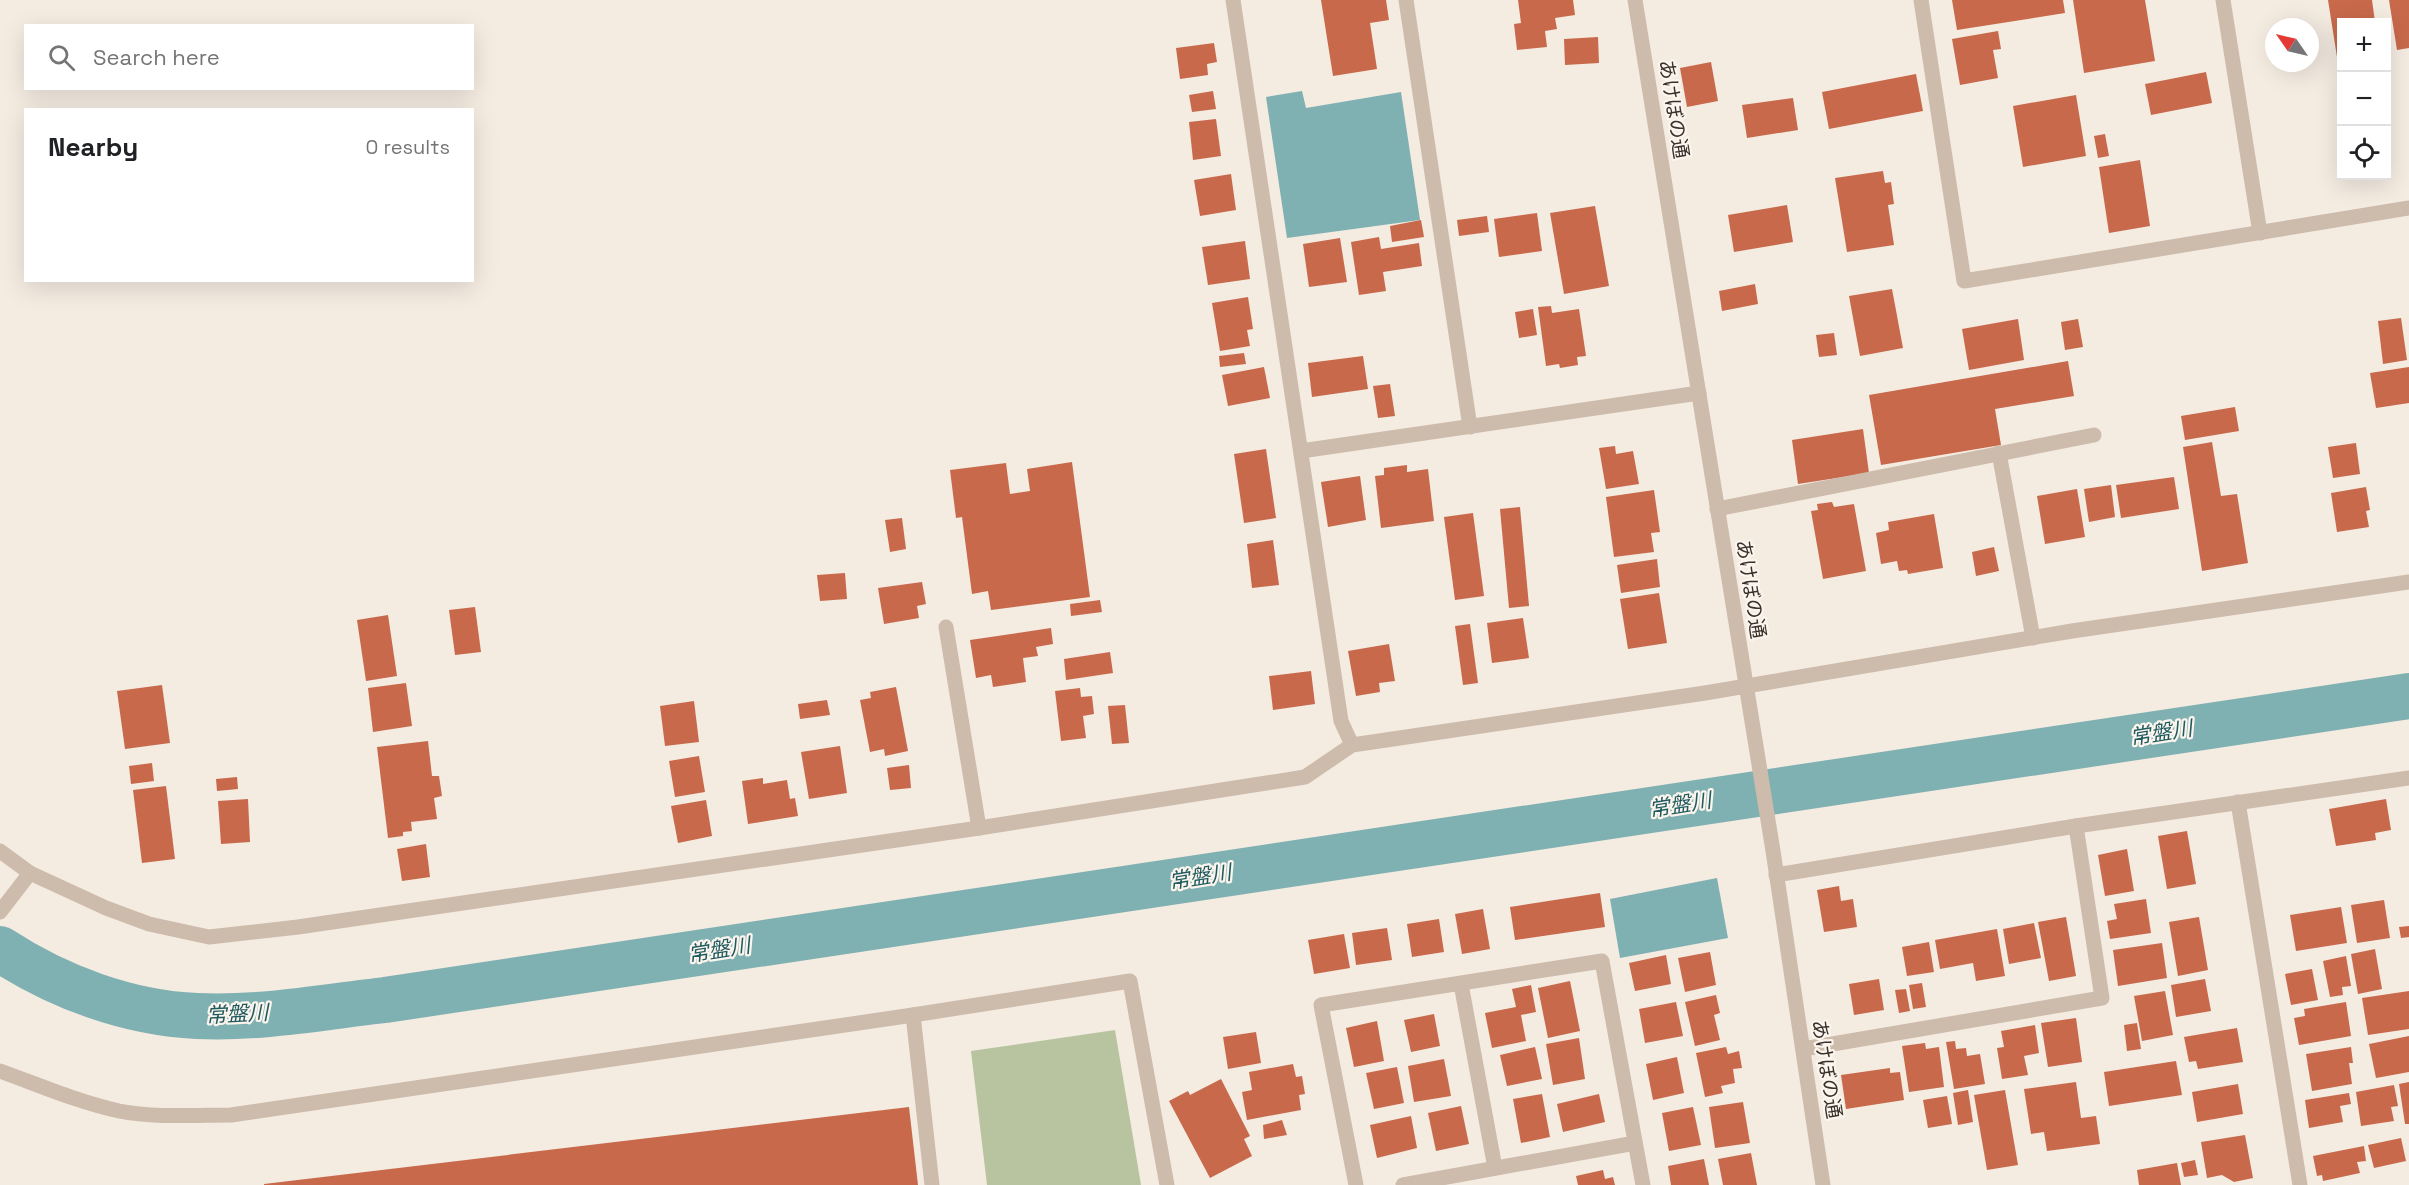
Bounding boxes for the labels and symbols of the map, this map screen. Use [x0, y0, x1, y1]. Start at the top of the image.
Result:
north arrow [2265, 18, 2319, 72]
street label: あけぼの通 [1653, 58, 1695, 160]
street label: あけぼの通 [1730, 538, 1772, 640]
water label: 常盤川 [2128, 714, 2196, 751]
water label: 常盤川 [1647, 786, 1715, 823]
water label: 常盤川 [1167, 858, 1235, 895]
water label: 常盤川 [686, 931, 754, 968]
water label: 常盤川 [205, 998, 271, 1029]
street label: あけぼの通 [1806, 1018, 1848, 1120]

